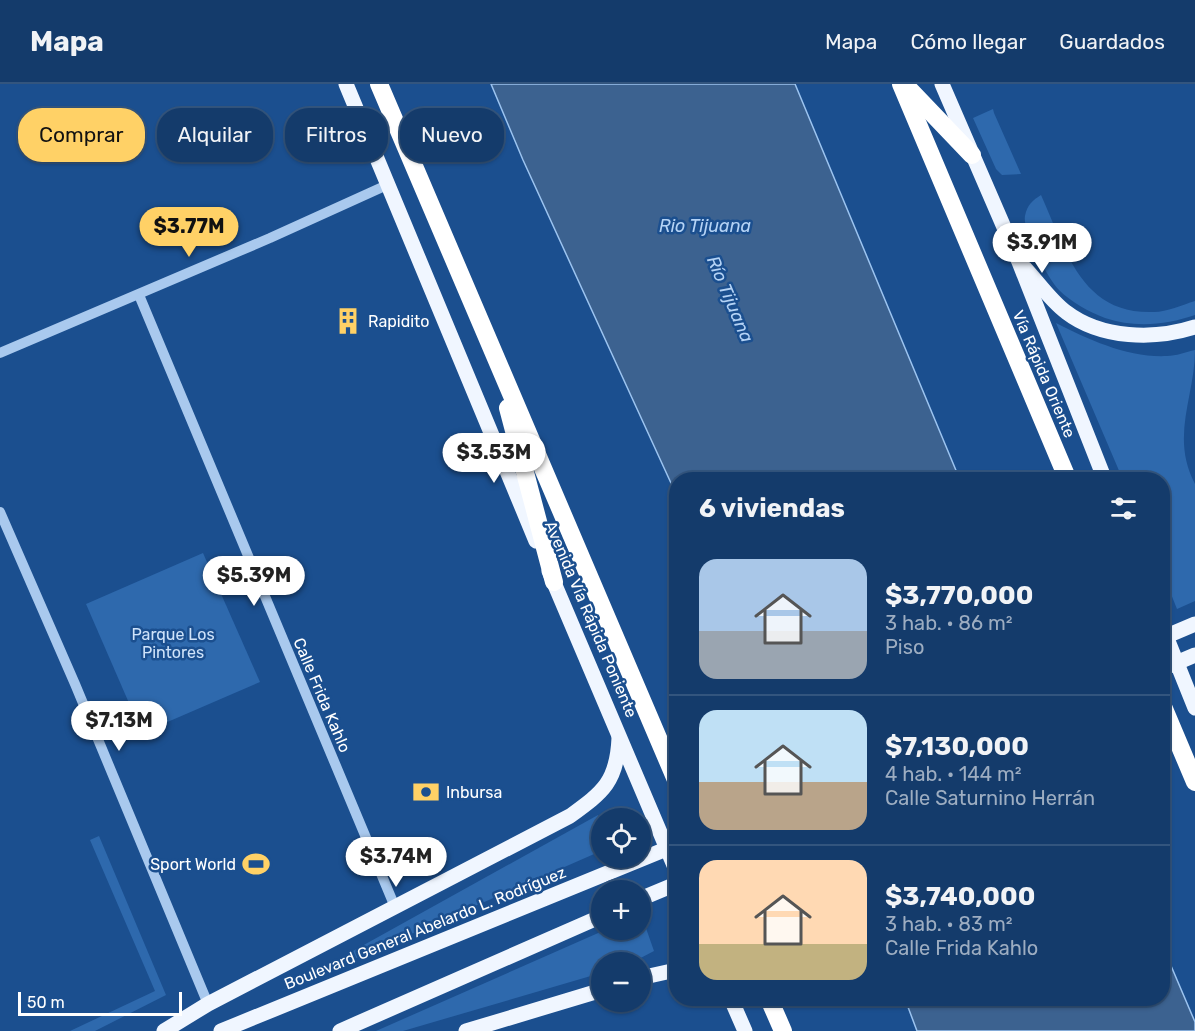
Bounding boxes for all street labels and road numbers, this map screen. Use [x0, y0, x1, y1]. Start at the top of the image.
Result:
street label: Vía Rápida Oriente [1009, 307, 1079, 441]
street label: Avenida Vía Rápida Poniente [541, 518, 641, 720]
street label: Calle Frida Kahlo [289, 635, 355, 755]
street label: Boulevard General Abelardo L. Rodríguez [281, 863, 569, 993]

